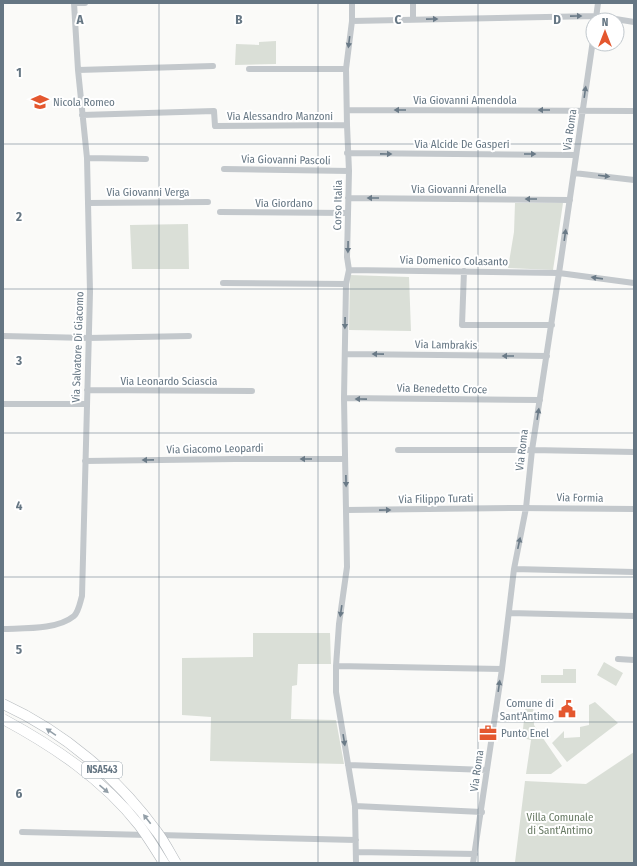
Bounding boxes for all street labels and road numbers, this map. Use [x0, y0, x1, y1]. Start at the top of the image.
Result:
street label: Via Giovanni Amendola [413, 94, 517, 107]
street label: Via Roma [561, 108, 579, 152]
street label: Via Alessandro Manzoni [227, 110, 333, 123]
street label: Via Alcide De Gasperi [415, 138, 510, 151]
street label: Via Giovanni Pascoli [241, 153, 331, 167]
street label: Corso Italia [331, 180, 345, 230]
street label: Via Giovanni Arenella [411, 183, 507, 196]
street label: Via Giovanni Verga [106, 186, 190, 199]
street label: Via Giordano [255, 197, 313, 210]
street label: Via Domenico Colasanto [400, 254, 508, 268]
street label: Via Salvatore Di Giacomo [70, 291, 86, 403]
street label: Via Lambrakis [415, 338, 478, 352]
street label: Via Leonardo Sciascia [121, 375, 218, 388]
street label: Via Benedetto Croce [397, 382, 487, 396]
street label: Via Roma [513, 428, 531, 472]
street label: Via Giacomo Leopardi [166, 442, 264, 456]
street label: Via Formia [556, 491, 604, 505]
street label: Via Filippo Turati [398, 492, 474, 506]
street label: Via Roma [468, 749, 486, 793]
road number: NSA543 [82, 762, 122, 778]

